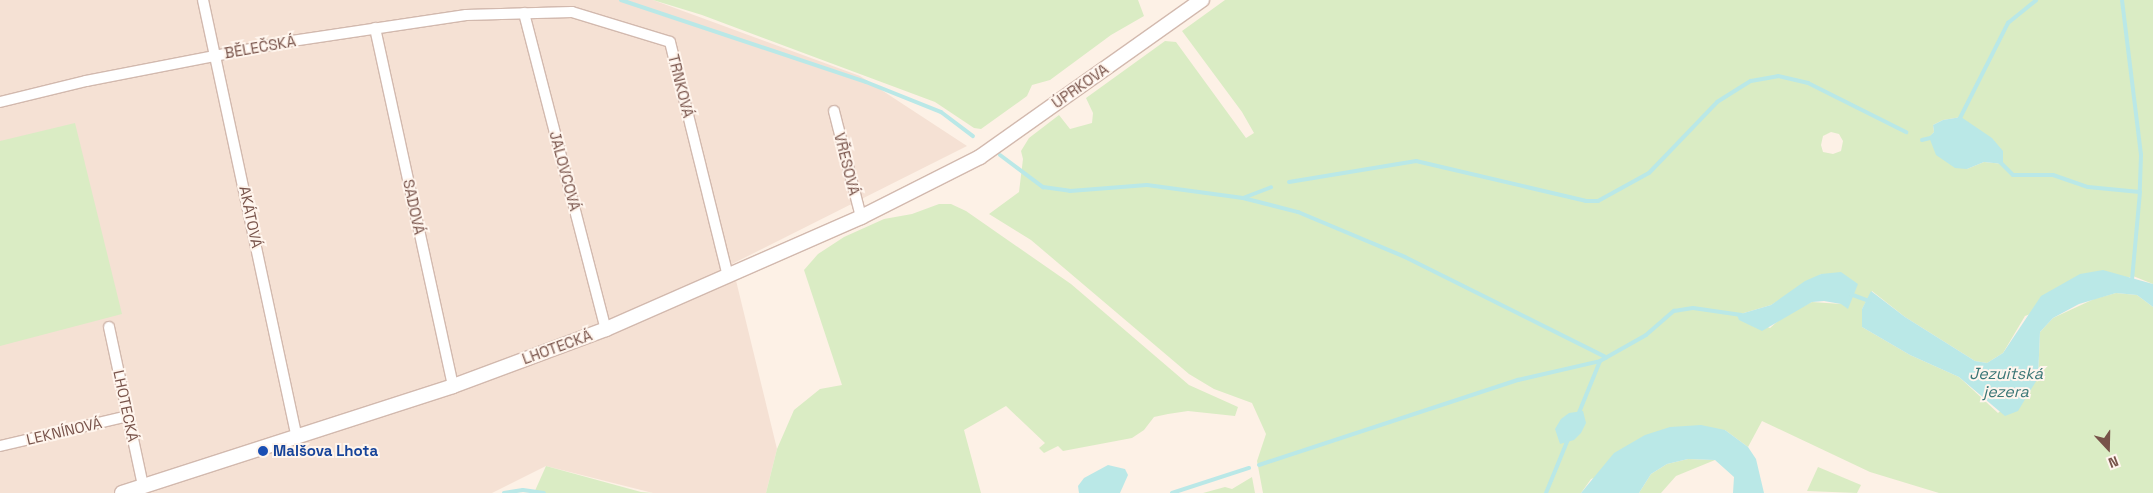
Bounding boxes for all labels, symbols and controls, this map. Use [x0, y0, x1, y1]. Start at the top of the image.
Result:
street label: BĚLEČSKÁ [223, 32, 297, 62]
street label: TRNKOVÁ [664, 52, 698, 120]
street label: ÚPRKOVA [1048, 60, 1112, 112]
street label: JALOVCOVÁ [546, 129, 584, 213]
street label: VŘESOVÁ [831, 131, 863, 197]
street label: SADOVÁ [399, 178, 429, 236]
street label: AKÁTOVÁ [236, 184, 266, 250]
street label: LHOTECKÁ [520, 326, 594, 368]
water label: Jezuitská jezera [1969, 364, 2043, 402]
street label: LHOTECKÁ [110, 368, 142, 444]
street label: LEKNÍNOVÁ [24, 414, 104, 448]
north arrow [2083, 423, 2133, 473]
place label: Malšova Lhota [273, 442, 378, 460]
marker: Malšova Lhota [257, 445, 269, 457]
text: N [2106, 452, 2121, 472]

